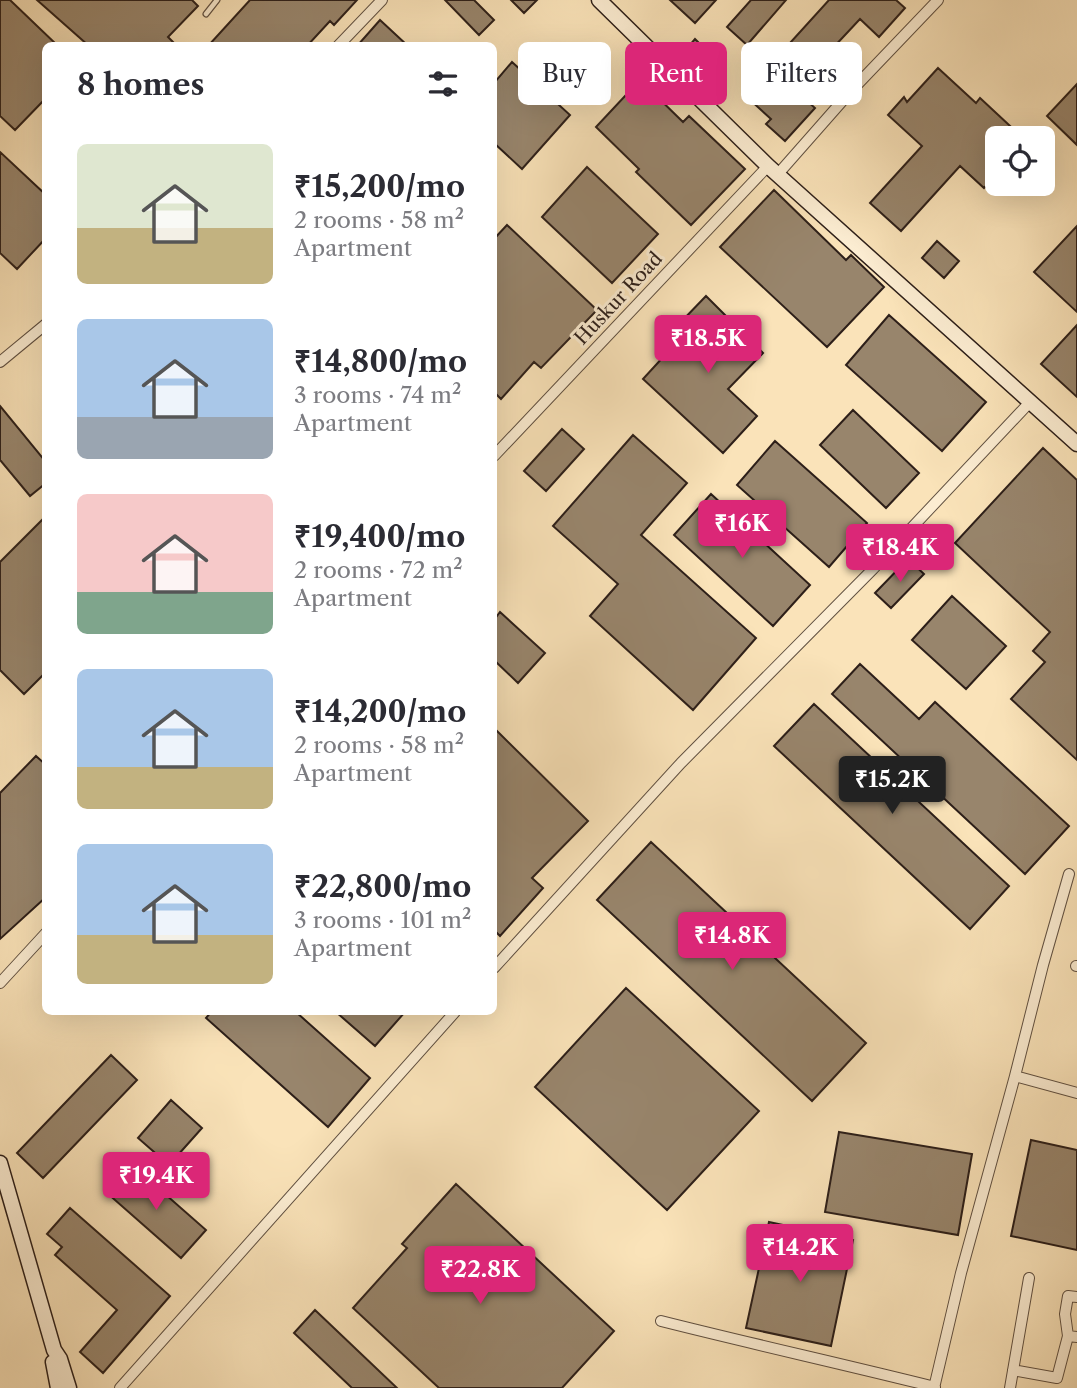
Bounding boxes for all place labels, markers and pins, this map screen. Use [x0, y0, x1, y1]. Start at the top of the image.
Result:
pin: ₹18.5K [651, 316, 765, 375]
pin: ₹16K [701, 500, 783, 560]
pin: ₹18.4K [843, 524, 957, 584]
pin: ₹15.2K [835, 756, 949, 816]
pin: ₹14.8K [675, 912, 789, 972]
pin: ₹19.4K [99, 1152, 213, 1212]
pin: ₹14.2K [743, 1224, 857, 1284]
pin: ₹22.8K [423, 1246, 537, 1306]

